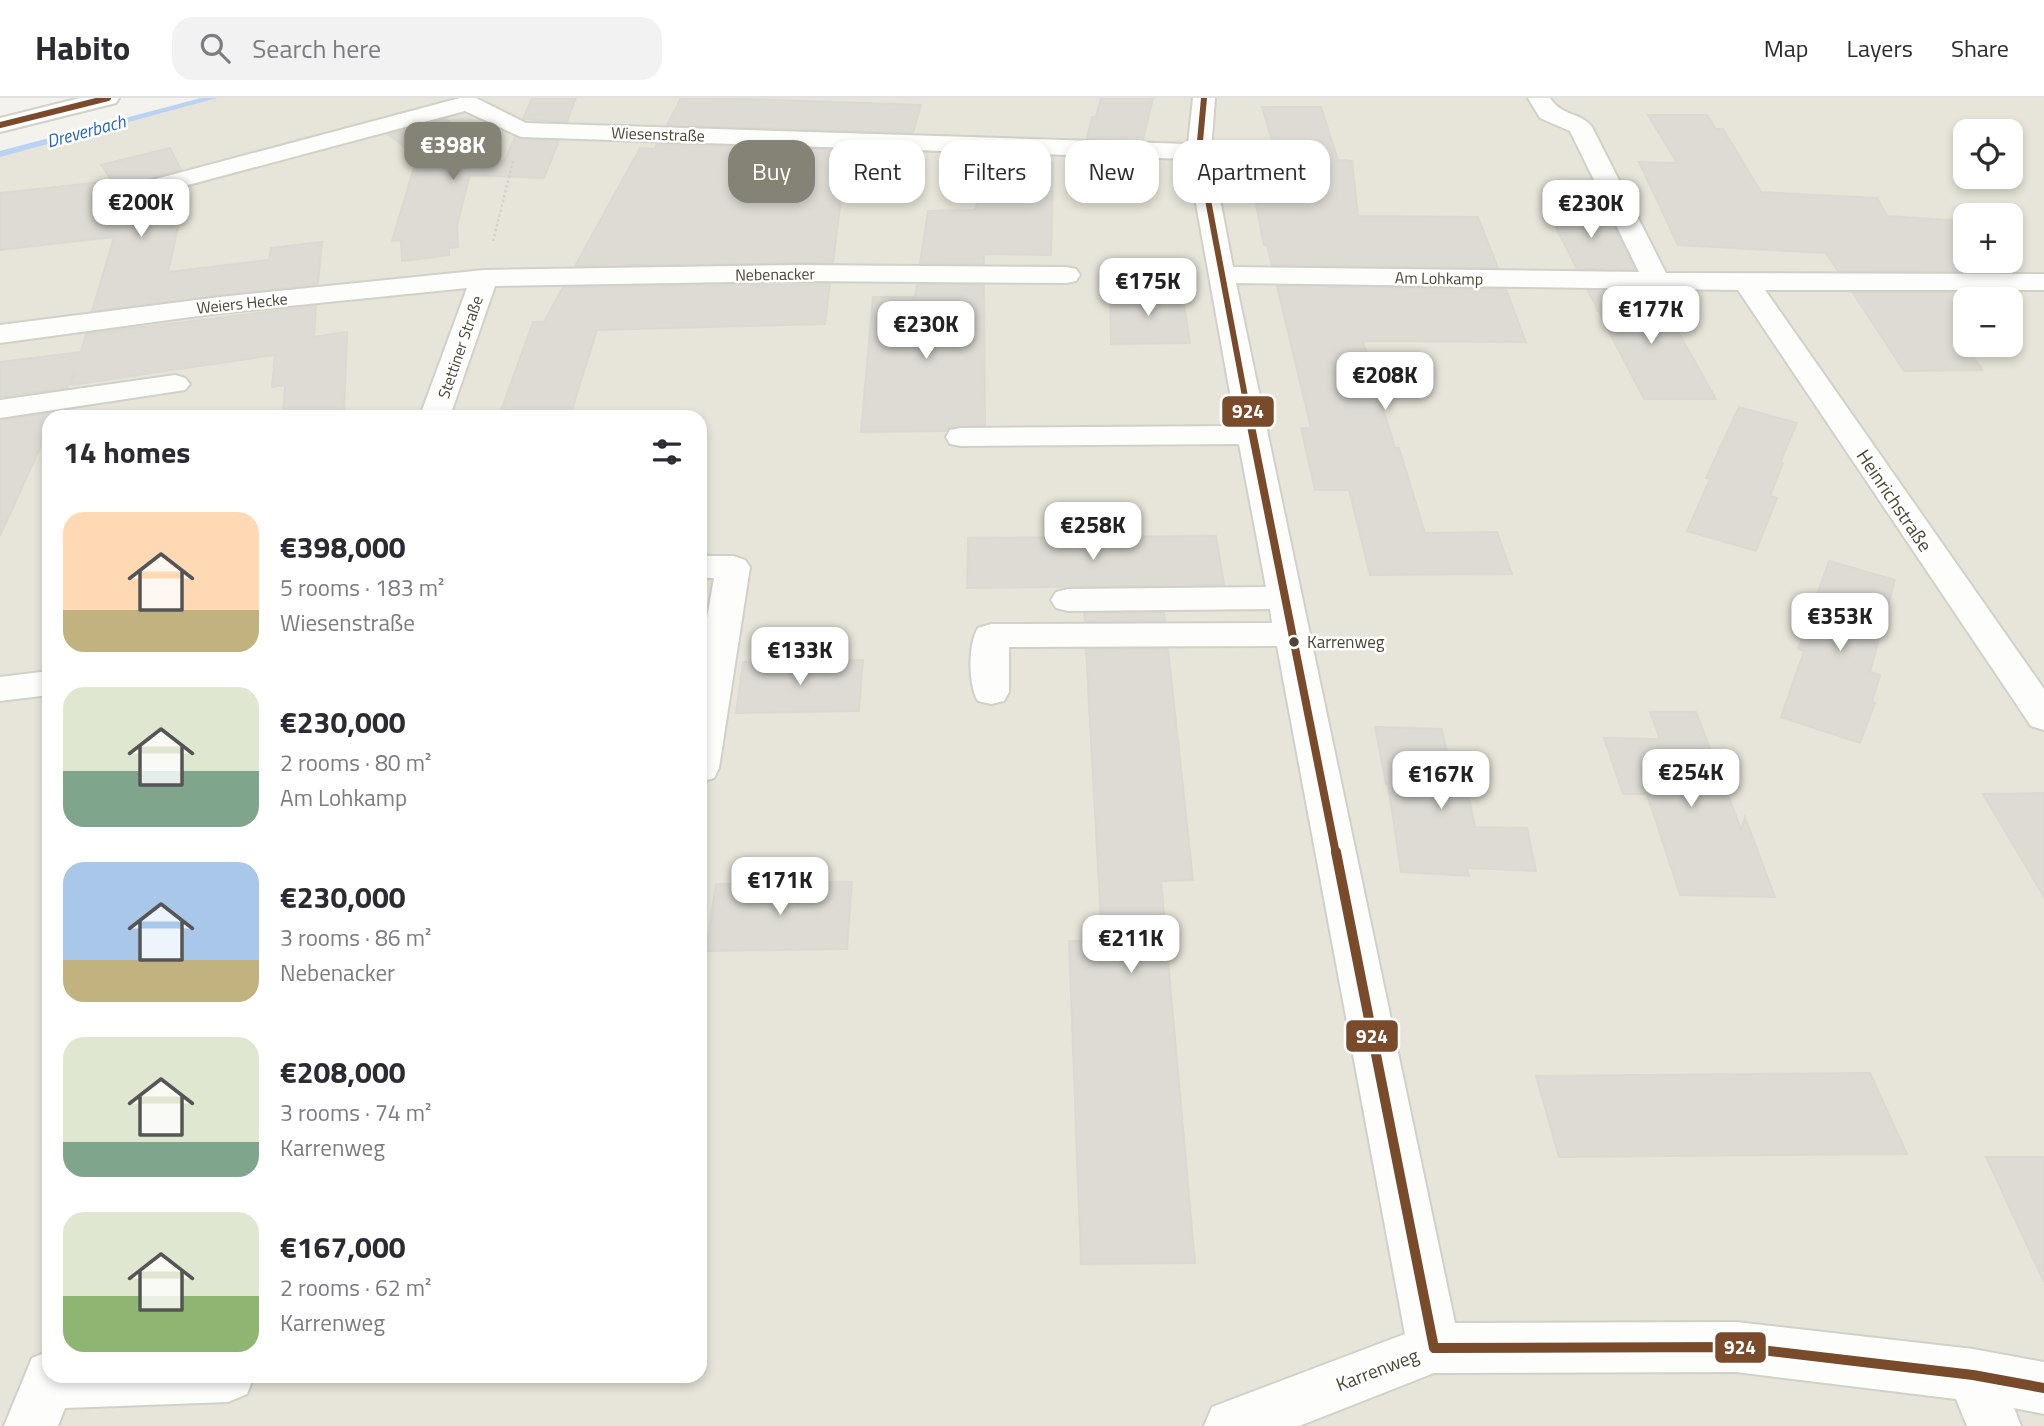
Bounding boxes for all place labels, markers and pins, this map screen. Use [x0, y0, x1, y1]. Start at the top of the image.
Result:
pin: €398K [404, 122, 502, 182]
pin: €200K [92, 180, 190, 239]
pin: €230K [1542, 180, 1640, 240]
pin: €175K [1099, 258, 1197, 318]
pin: €177K [1602, 286, 1700, 346]
pin: €230K [877, 302, 975, 361]
pin: €208K [1336, 352, 1434, 412]
pin: €258K [1044, 503, 1142, 562]
pin: €353K [1791, 594, 1889, 653]
pin: €133K [751, 628, 849, 687]
place label: Karrenweg [1307, 629, 1385, 655]
marker: Karrenweg [1287, 635, 1301, 649]
pin: €254K [1642, 750, 1740, 809]
pin: €167K [1392, 752, 1490, 811]
pin: €171K [731, 858, 829, 917]
pin: €211K [1082, 916, 1180, 975]

